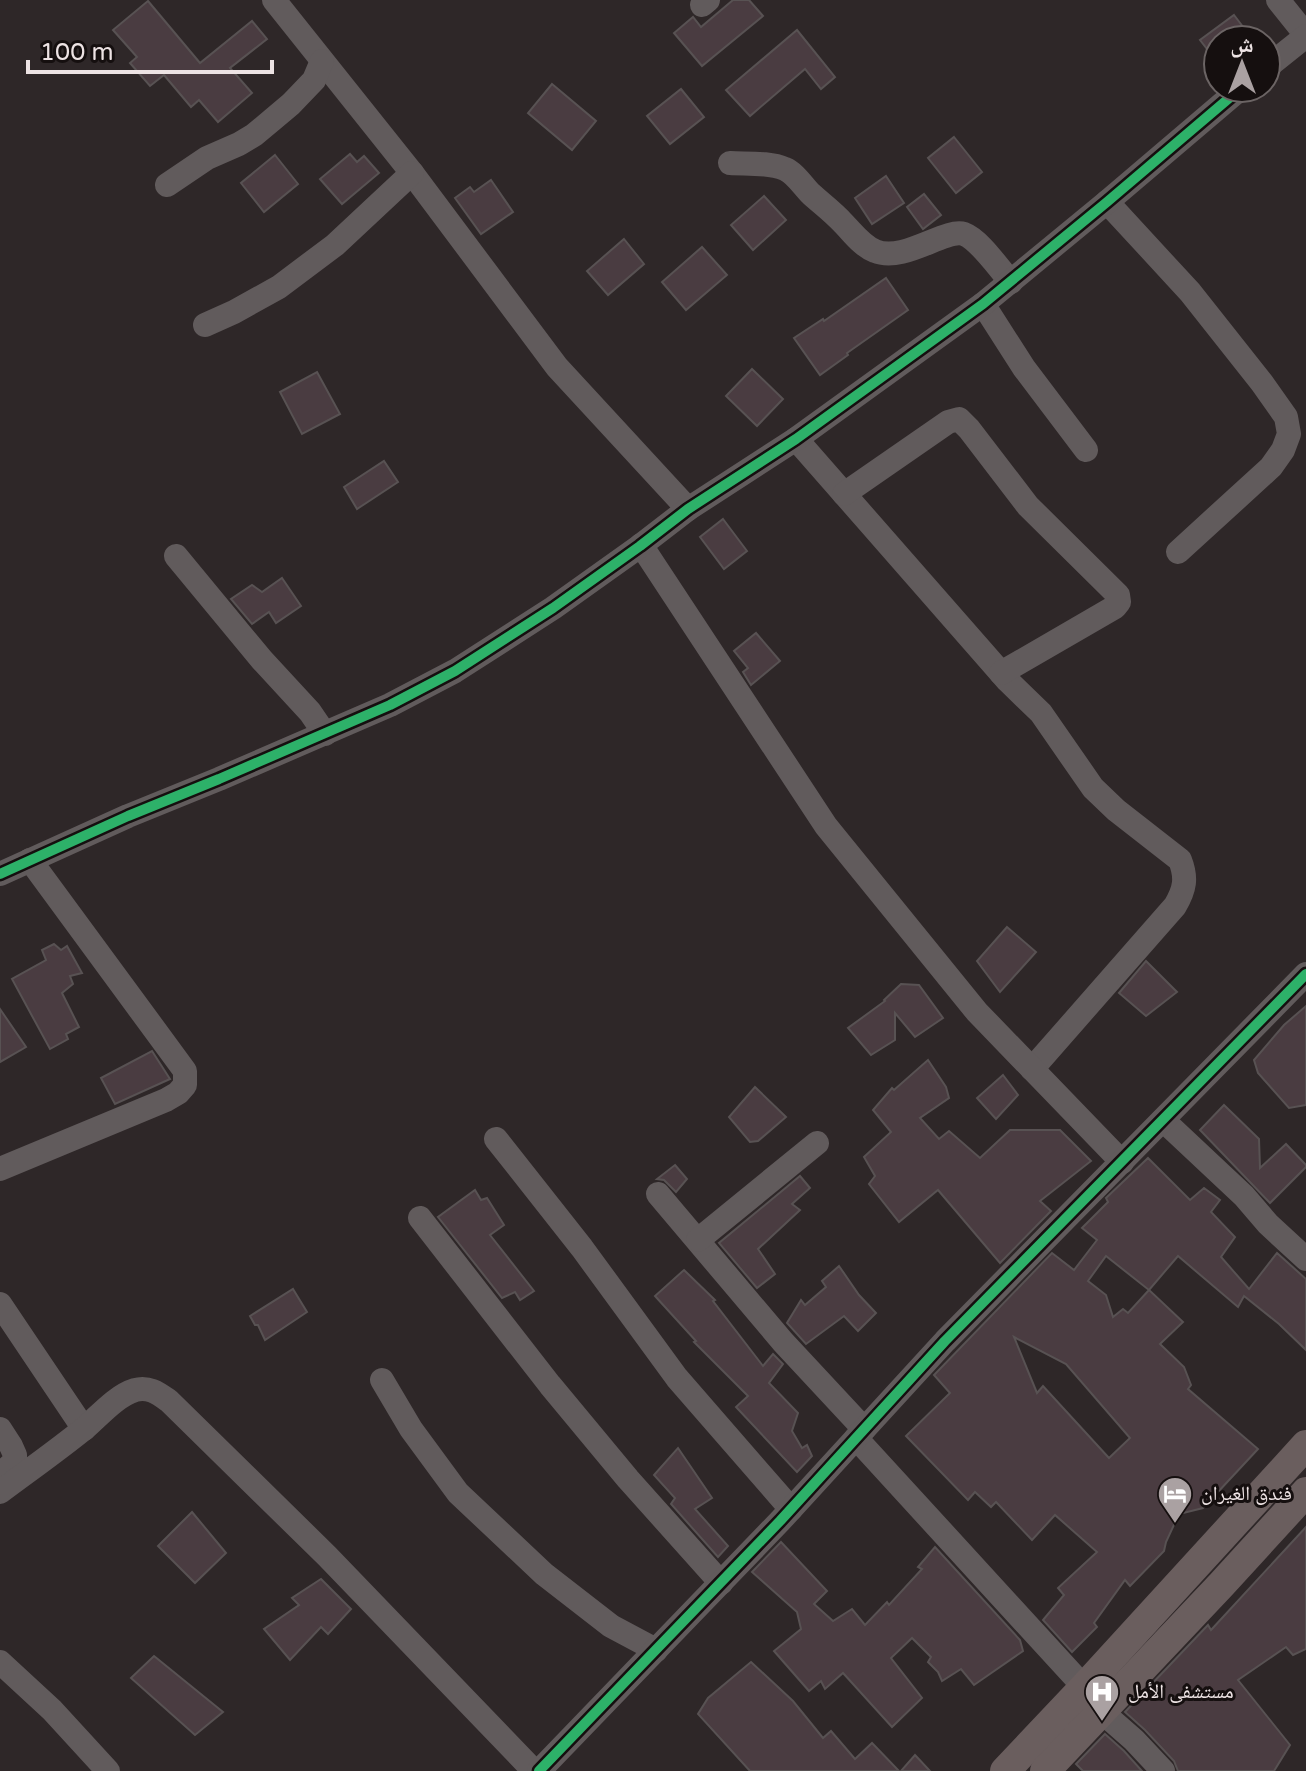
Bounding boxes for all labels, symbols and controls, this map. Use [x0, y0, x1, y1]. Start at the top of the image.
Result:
scale bar [28, 24, 272, 74]
north arrow [1202, 24, 1282, 104]
text: ش [1230, 32, 1254, 58]
text: 100 m [40, 38, 114, 67]
hotel icon: فندق الغيران [1156, 1475, 1194, 1525]
place label: فندق الغيران [1201, 1482, 1292, 1506]
hospital icon: مستشفى الأمل [1083, 1673, 1121, 1723]
place label: مستشفى الأمل [1128, 1680, 1234, 1704]

